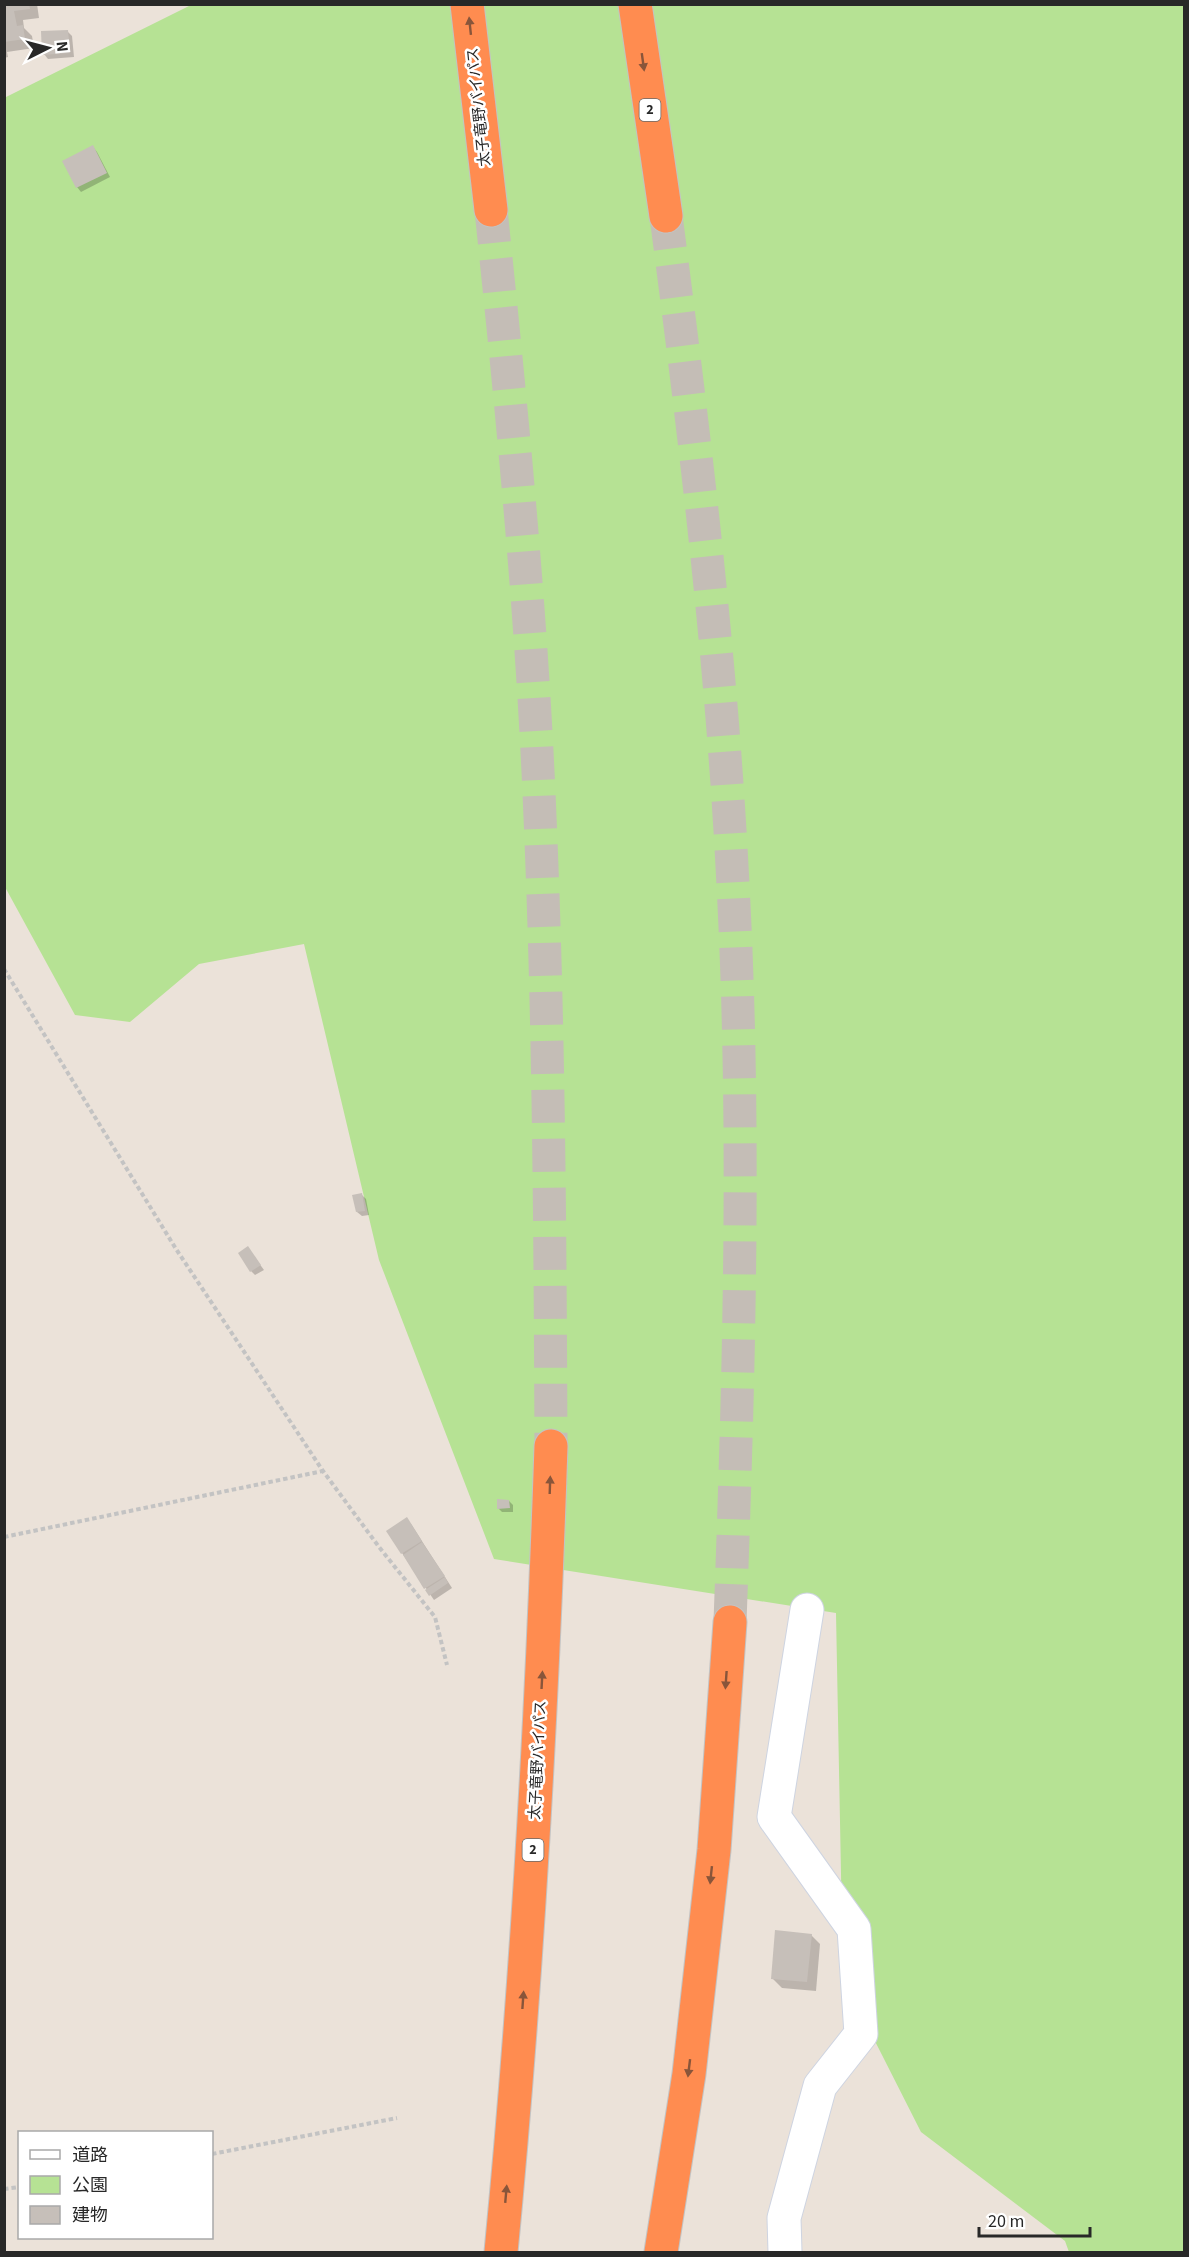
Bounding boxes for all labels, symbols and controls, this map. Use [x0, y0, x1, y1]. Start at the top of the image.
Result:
one-way arrow [465, 17, 475, 36]
north arrow [18, 18, 78, 78]
text: N [50, 40, 73, 53]
street label: 太子竜野バイパス [462, 46, 496, 168]
one-way arrow [639, 53, 648, 72]
road number: 2 [640, 99, 660, 121]
one-way arrow [545, 1475, 554, 1494]
one-way arrow [538, 1670, 547, 1689]
one-way arrow [721, 1671, 730, 1690]
street label: 太子竜野バイパス [524, 1700, 552, 1820]
road number: 2 [522, 1839, 544, 1861]
one-way arrow [706, 1865, 716, 1884]
one-way arrow [519, 1990, 528, 2009]
one-way arrow [685, 2059, 694, 2078]
legend [18, 2131, 213, 2239]
text: 道路 [72, 2143, 108, 2168]
text: 公園 [72, 2173, 108, 2198]
one-way arrow [502, 2185, 511, 2204]
scale bar [979, 2200, 1090, 2238]
text: 建物 [72, 2203, 108, 2228]
text: 20 m [988, 2209, 1024, 2234]

